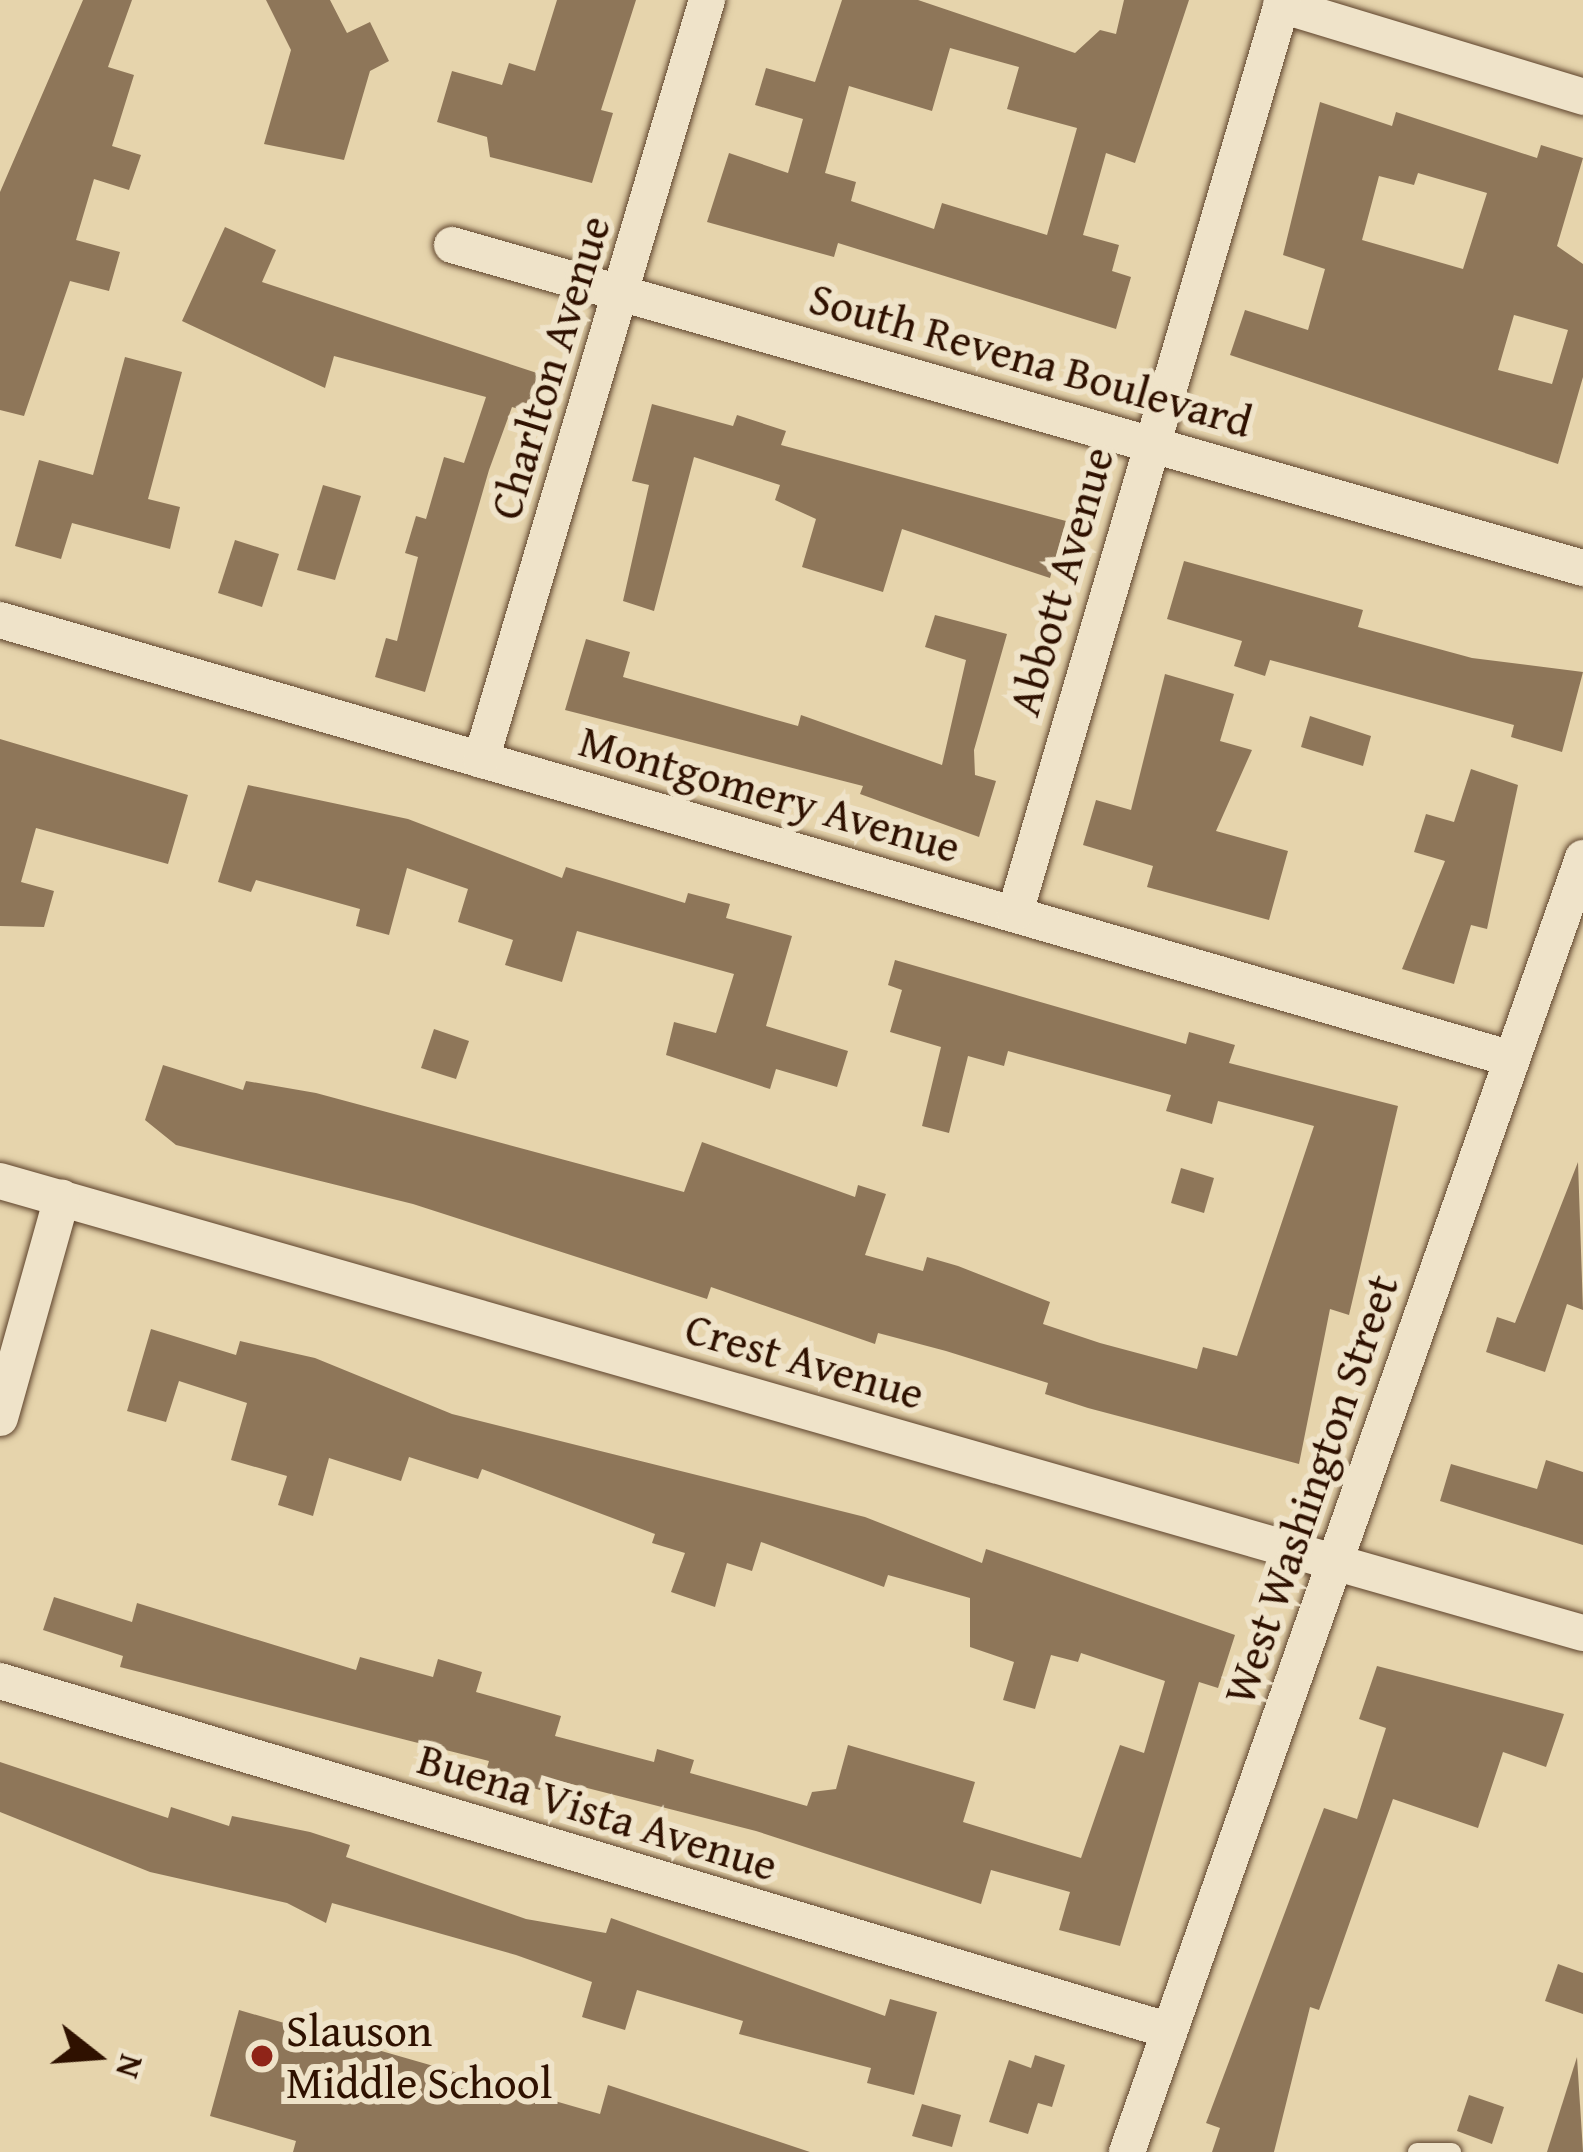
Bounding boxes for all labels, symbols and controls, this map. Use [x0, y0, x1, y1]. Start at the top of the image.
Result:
street label: Charlton Avenue [477, 209, 621, 525]
street label: South Revena Boulevard [804, 270, 1258, 448]
street label: Abbott Avenue [996, 441, 1124, 721]
street label: Montgomery Avenue [573, 713, 967, 873]
street label: West Washington Street [1211, 1267, 1409, 1711]
street label: Crest Avenue [680, 1300, 930, 1420]
street label: Buena Vista Avenue [412, 1731, 784, 1891]
north arrow [36, 1996, 156, 2116]
place label: Slauson Middle School [286, 2003, 552, 2109]
marker: Slauson Middle School [249, 2043, 275, 2069]
text: N [104, 2049, 157, 2084]

